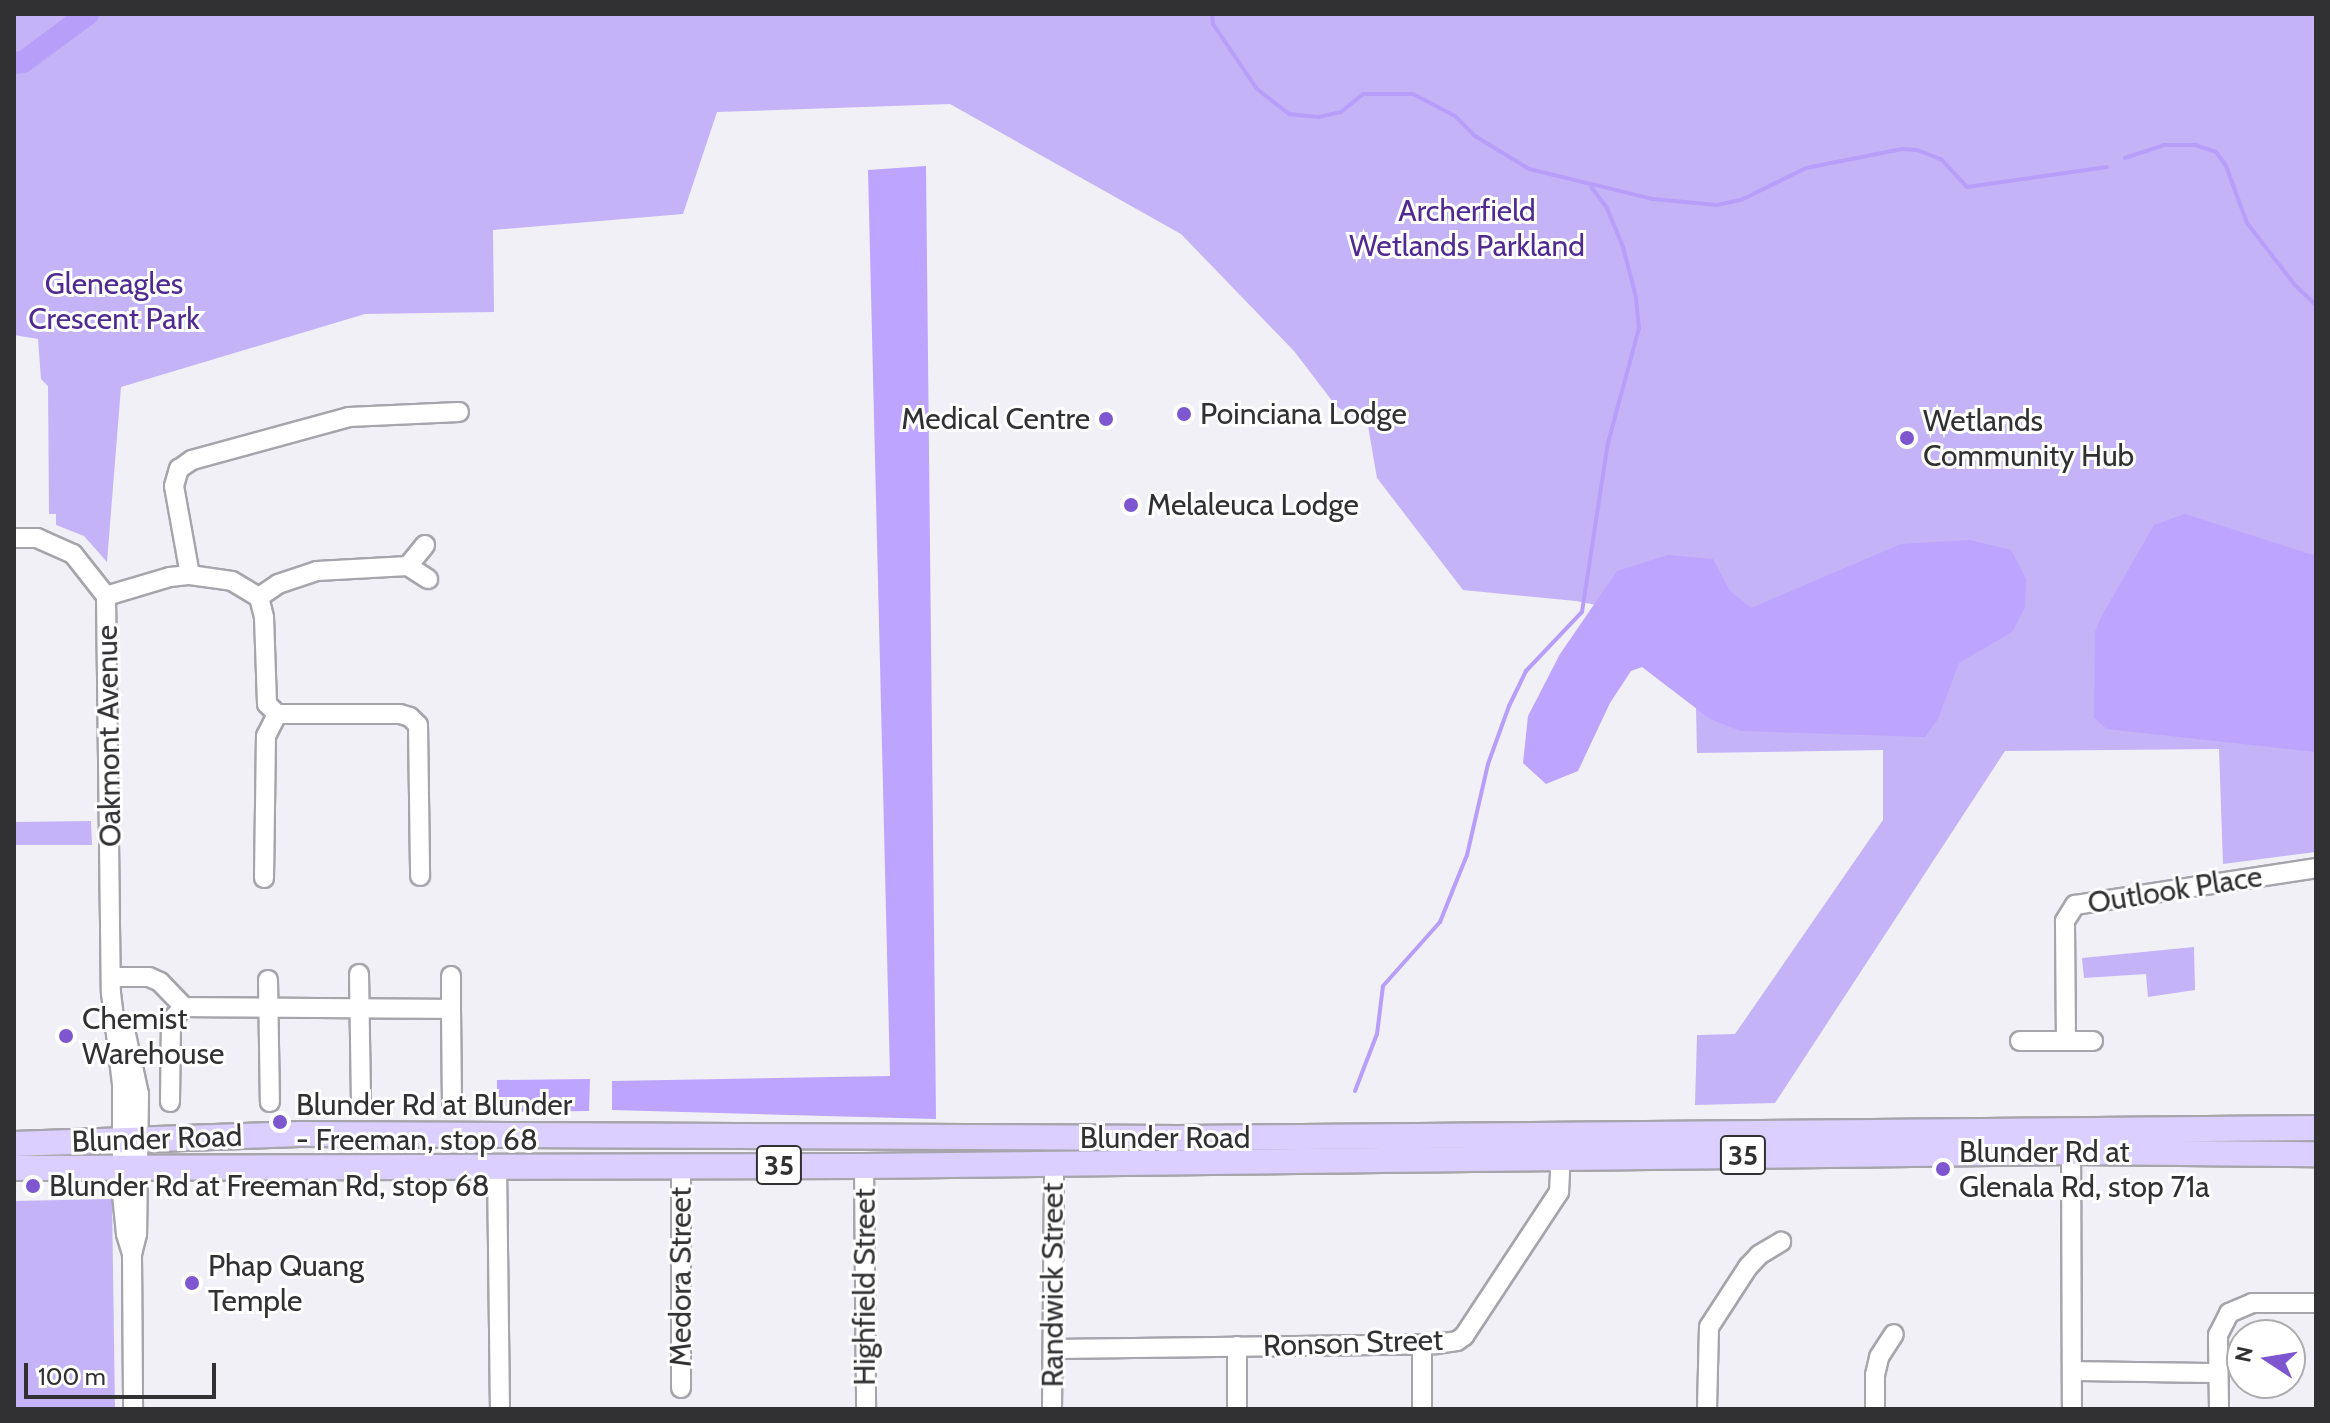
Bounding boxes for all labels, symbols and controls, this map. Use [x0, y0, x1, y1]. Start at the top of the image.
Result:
park label: Archerfield Wetlands Parkland [1349, 193, 1585, 264]
park label: Gleneagles Crescent Park [28, 266, 200, 336]
place label: Poinciana Lodge [1200, 396, 1407, 432]
place label: Medical Centre [901, 401, 1090, 437]
place label: Wetlands Community Hub [1923, 403, 2134, 474]
marker: Poinciana Lodge [1175, 405, 1193, 423]
marker: Medical Centre [1097, 410, 1115, 428]
marker: Wetlands Community Hub [1898, 429, 1916, 447]
place label: Melaleuca Lodge [1147, 487, 1359, 523]
marker: Melaleuca Lodge [1122, 496, 1140, 514]
street label: Oakmont Avenue [89, 625, 129, 847]
street label: Outlook Place [2085, 858, 2265, 922]
place label: Chemist Warehouse [82, 1001, 224, 1072]
marker: Chemist Warehouse [57, 1027, 75, 1045]
place label: Blunder Rd at Blunder - Freeman, stop 68 [296, 1087, 572, 1158]
marker: Blunder Rd at Blunder - Freeman, stop 68 [271, 1113, 289, 1131]
street label: Blunder Road [71, 1118, 243, 1160]
street label: Blunder Road [1080, 1120, 1250, 1156]
road number: 35 [1719, 1131, 1767, 1179]
place label: Blunder Rd at Glenala Rd, stop 71a [1959, 1134, 2210, 1204]
road number: 35 [755, 1141, 803, 1189]
marker: Blunder Rd at Glenala Rd, stop 71a [1934, 1160, 1952, 1178]
place label: Blunder Rd at Freeman Rd, stop 68 [49, 1168, 490, 1204]
marker: Blunder Rd at Freeman Rd, stop 68 [24, 1177, 42, 1195]
street label: Randwick Street [1035, 1183, 1071, 1387]
street label: Medora Street [663, 1187, 699, 1367]
street label: Highfield Street [847, 1188, 883, 1386]
place label: Phap Quang Temple [208, 1248, 364, 1318]
marker: Phap Quang Temple [183, 1274, 201, 1292]
north arrow [2226, 1319, 2306, 1399]
street label: Ronson Street [1262, 1322, 1444, 1364]
text: N [2229, 1344, 2259, 1365]
scale bar [28, 1347, 220, 1397]
text: 100 m [38, 1362, 106, 1391]

